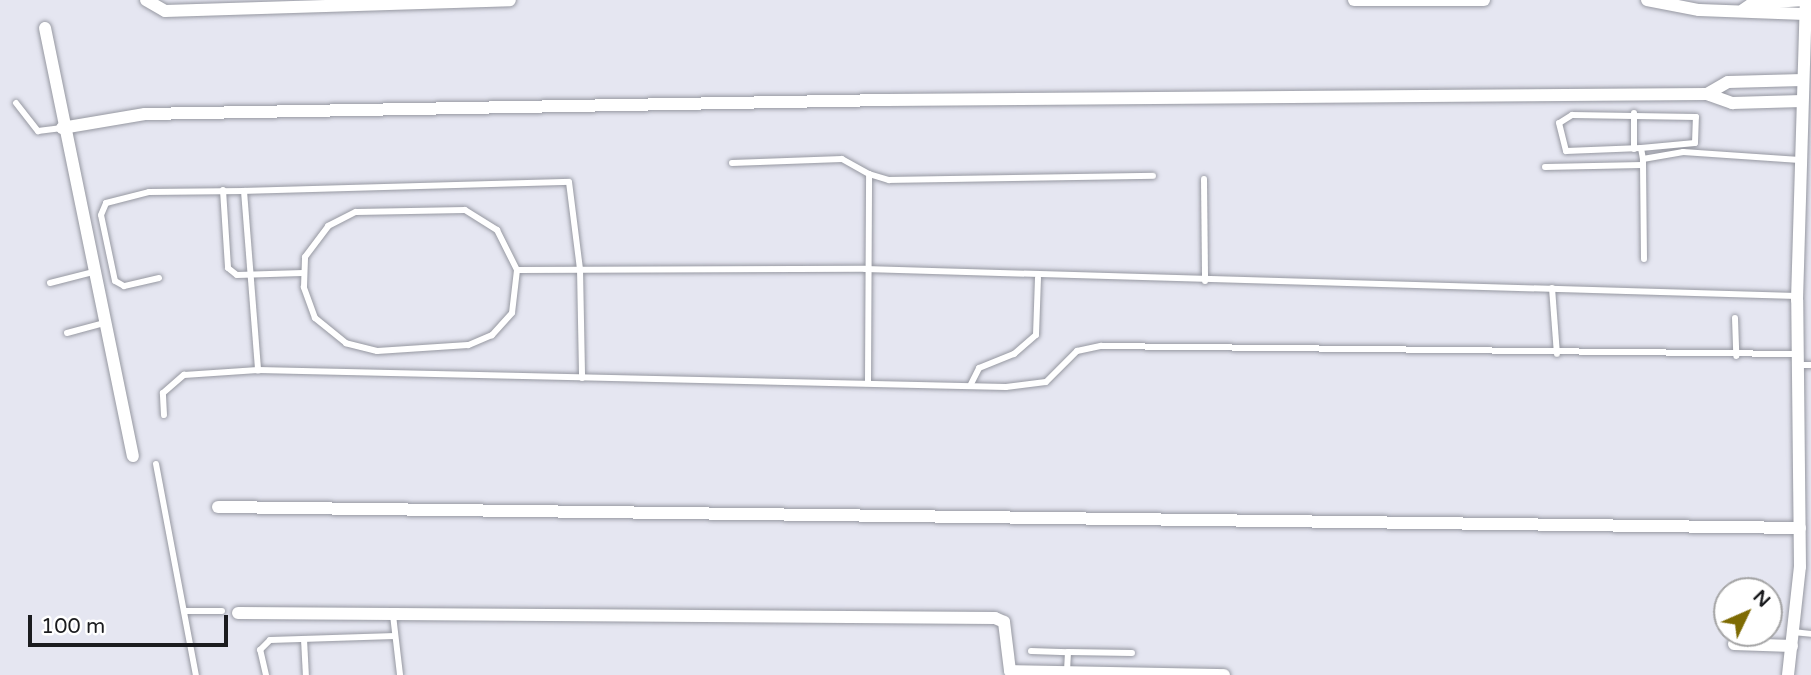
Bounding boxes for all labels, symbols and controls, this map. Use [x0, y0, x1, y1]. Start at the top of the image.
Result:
north arrow [1713, 577, 1783, 647]
text: N [1748, 586, 1775, 612]
scale bar [32, 602, 231, 646]
text: 100 m [41, 614, 105, 639]

